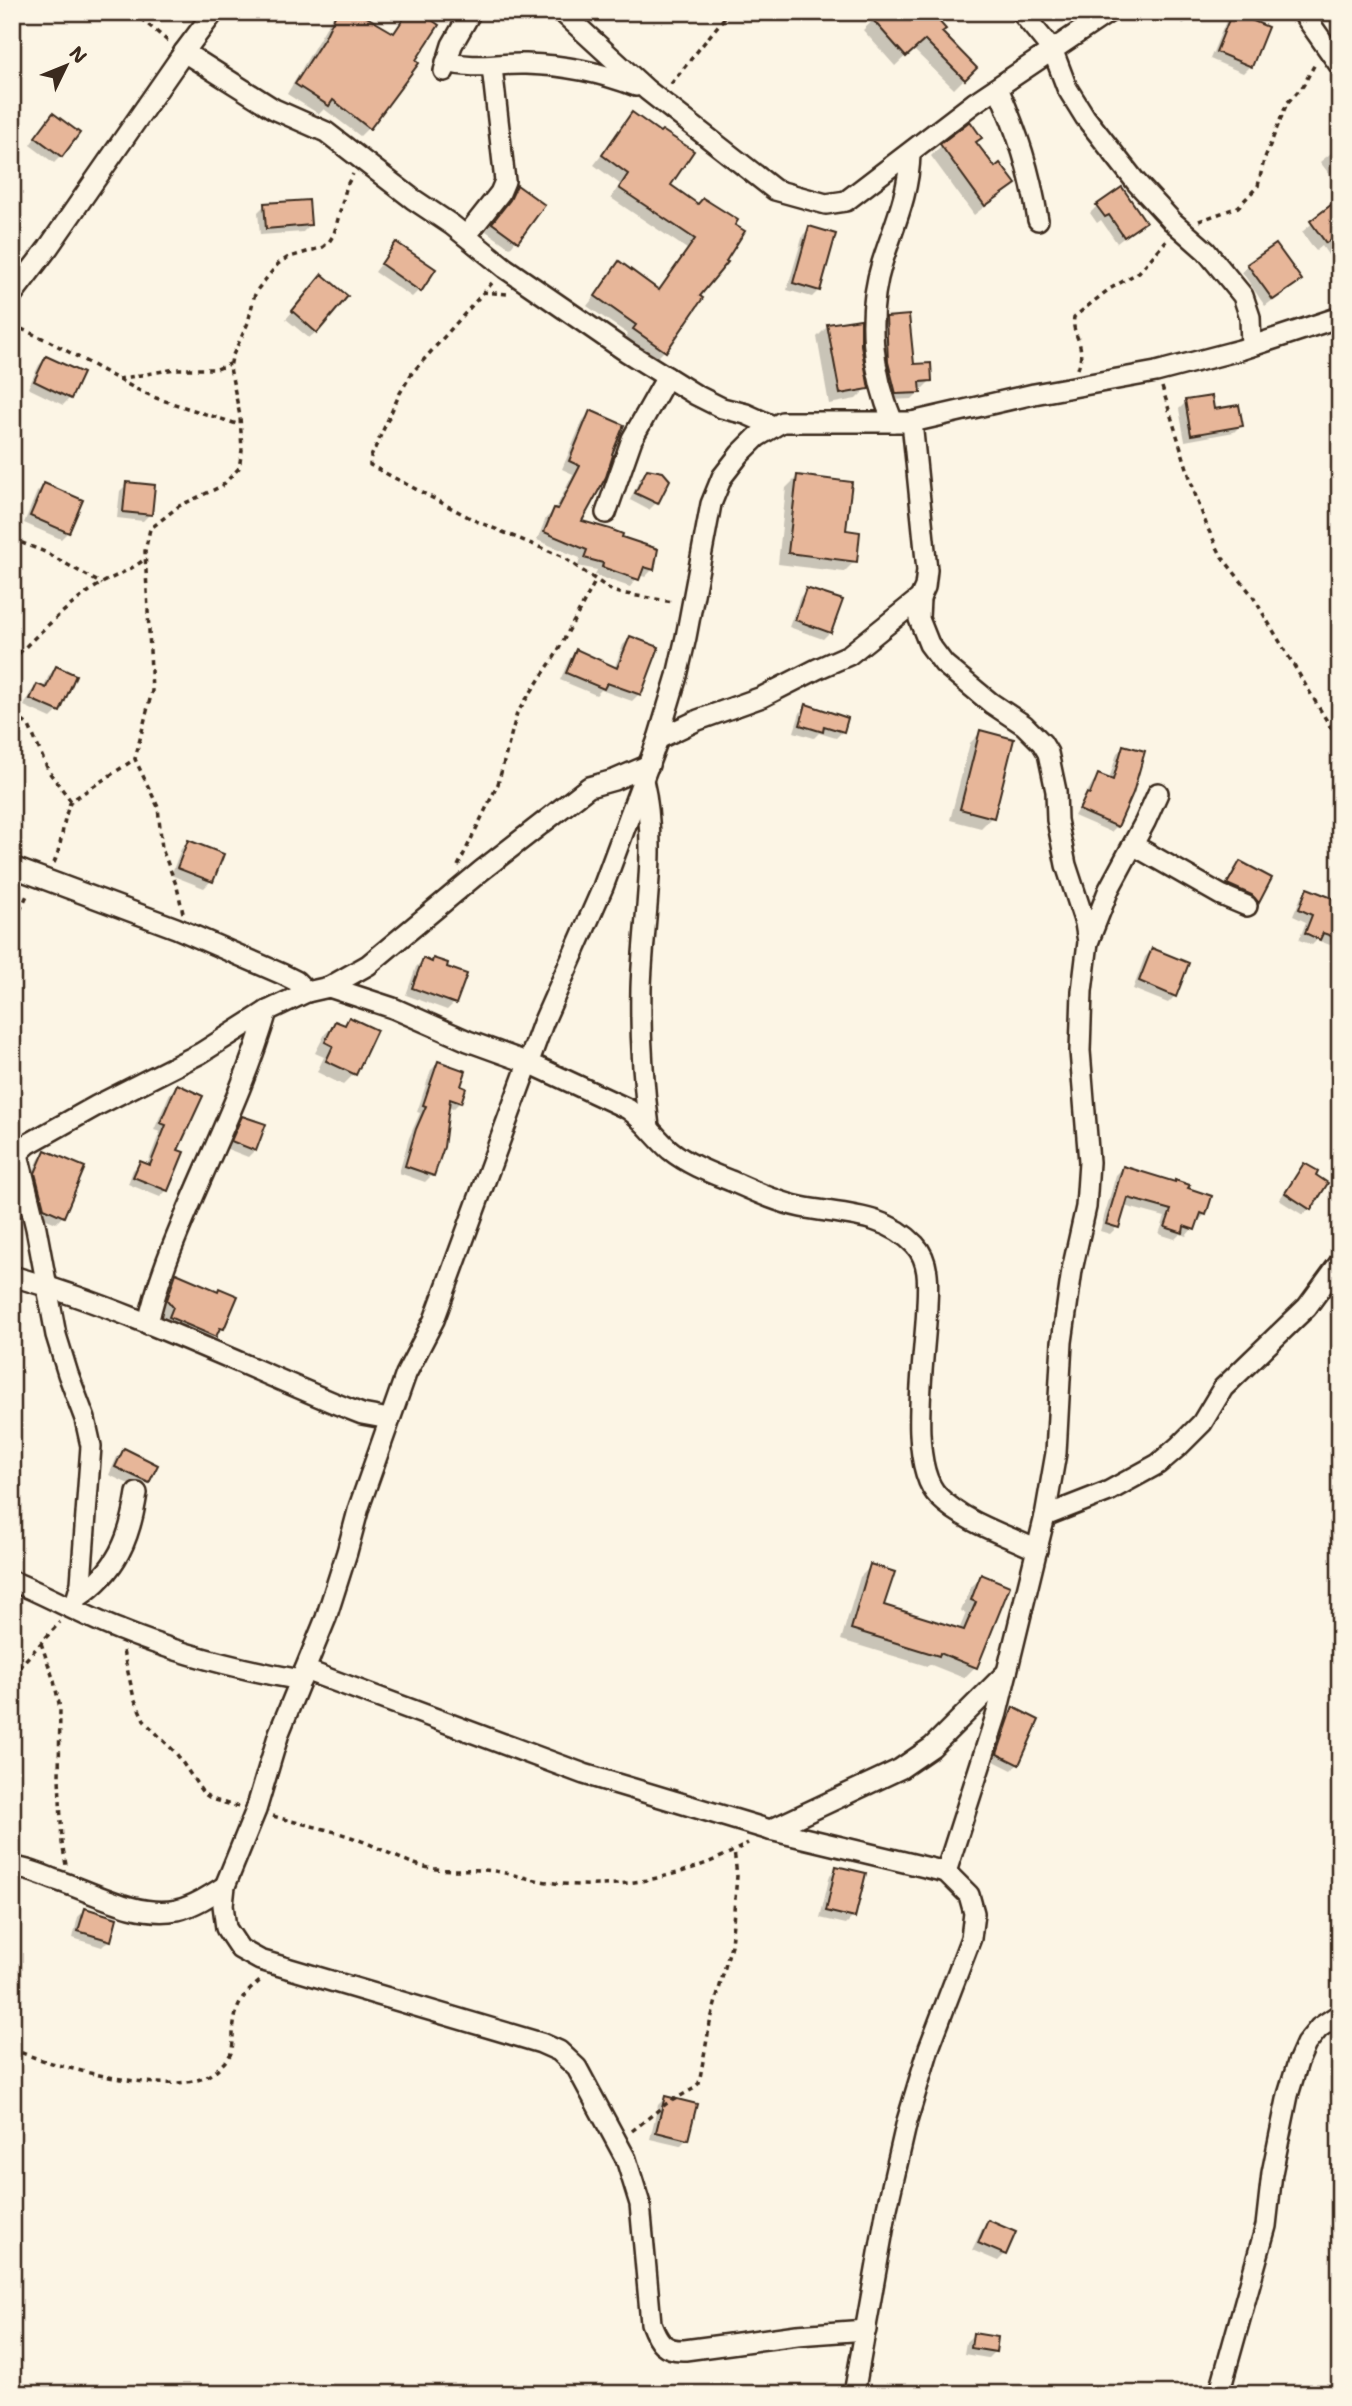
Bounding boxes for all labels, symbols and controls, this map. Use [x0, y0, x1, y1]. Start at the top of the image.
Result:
north arrow [32, 32, 102, 102]
text: N [64, 41, 92, 69]

